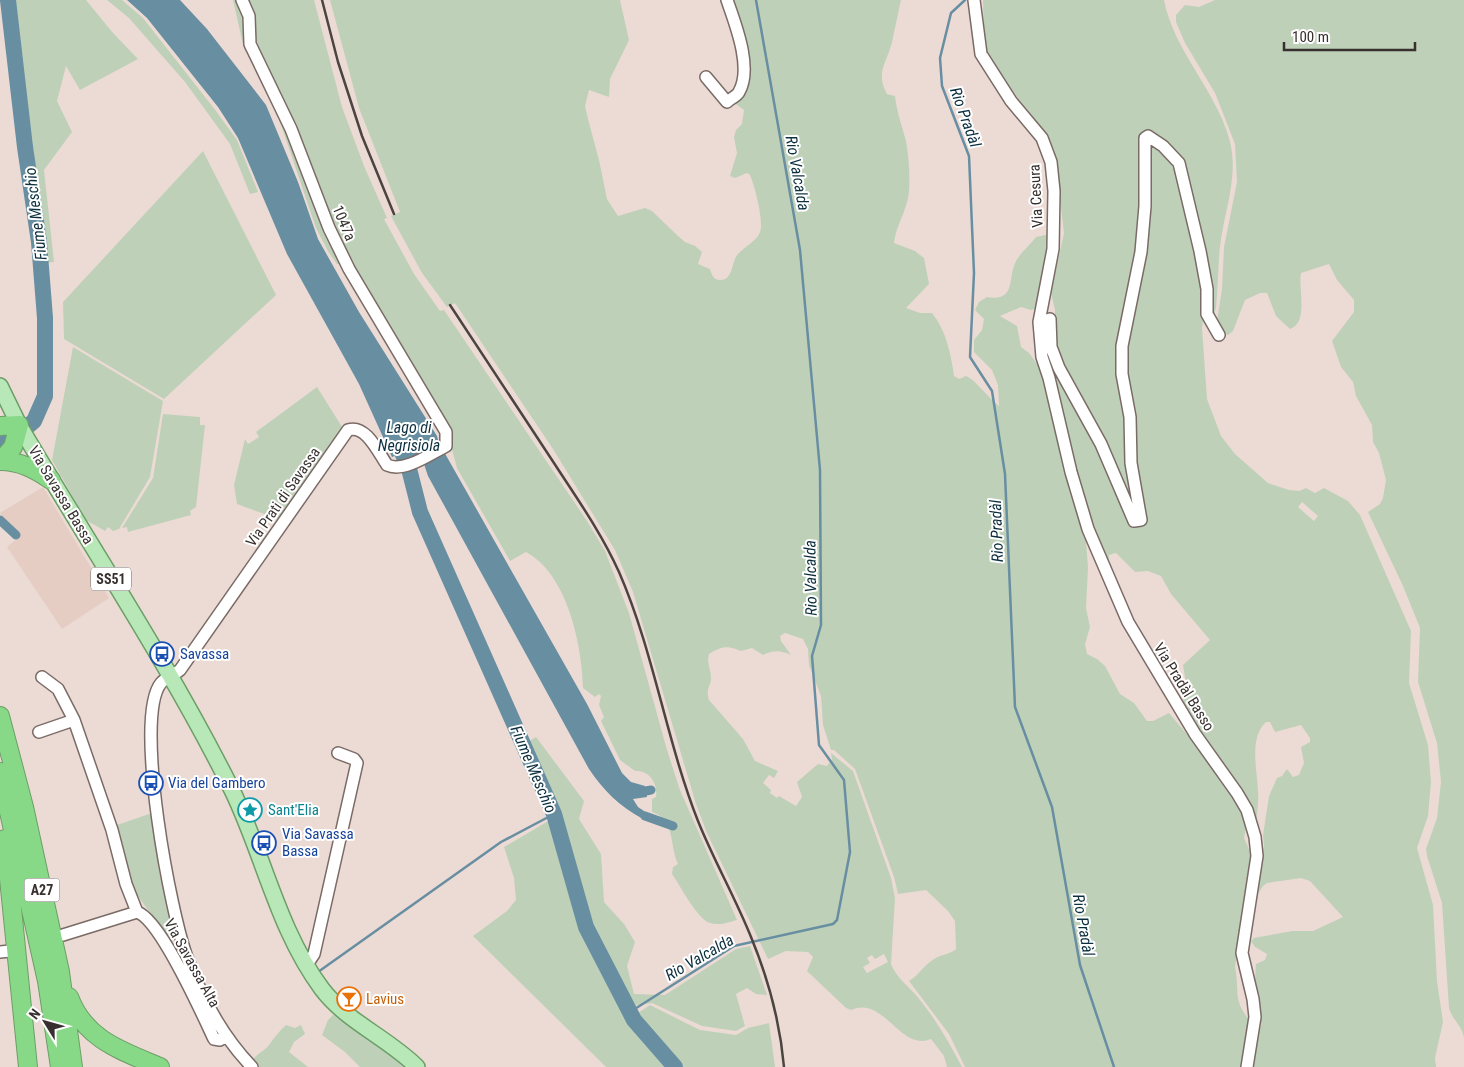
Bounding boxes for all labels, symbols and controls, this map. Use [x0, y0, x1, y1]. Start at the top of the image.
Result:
scale bar [1284, 20, 1415, 52]
text: 100 m [1292, 28, 1329, 46]
water label: Rio Pradàl [946, 85, 985, 150]
water label: Rio Valcalda [782, 134, 813, 212]
street label: Via Cesura [1025, 164, 1047, 228]
water label: Fiume Meschio [20, 166, 51, 261]
street label: 1047a [329, 203, 359, 243]
water label: Lago di Negrisiola [378, 418, 440, 455]
street label: Via Savassa Bassa [25, 443, 97, 547]
street label: Via Prati di Savassa [242, 444, 324, 550]
water label: Rio Pradàl [986, 499, 1007, 562]
water label: Rio Valcalda [800, 540, 821, 616]
road number: SS51 [91, 568, 131, 590]
street label: Via Pradàl Basso [1150, 640, 1218, 734]
bus stop icon: Savassa [149, 641, 175, 667]
place label: Savassa [180, 645, 229, 663]
water label: Fiume Meschio [507, 723, 561, 816]
bus stop icon: Via del Gambero [138, 770, 164, 796]
place label: Via del Gambero [168, 774, 266, 792]
place icon: Sant'Elia [237, 797, 263, 823]
place label: Sant'Elia [268, 801, 319, 819]
place label: Via Savassa Bassa [282, 825, 354, 860]
bus stop icon: Via Savassa Bassa [251, 830, 277, 856]
road number: A27 [24, 878, 60, 902]
water label: Rio Pradàl [1069, 893, 1098, 958]
street label: Via Savassa Alta [160, 915, 224, 1011]
water label: Rio Valcalda [662, 930, 737, 985]
bar icon: Lavius [336, 986, 362, 1012]
place label: Lavius [366, 990, 404, 1008]
north arrow [20, 997, 70, 1047]
text: N [26, 1006, 44, 1022]

